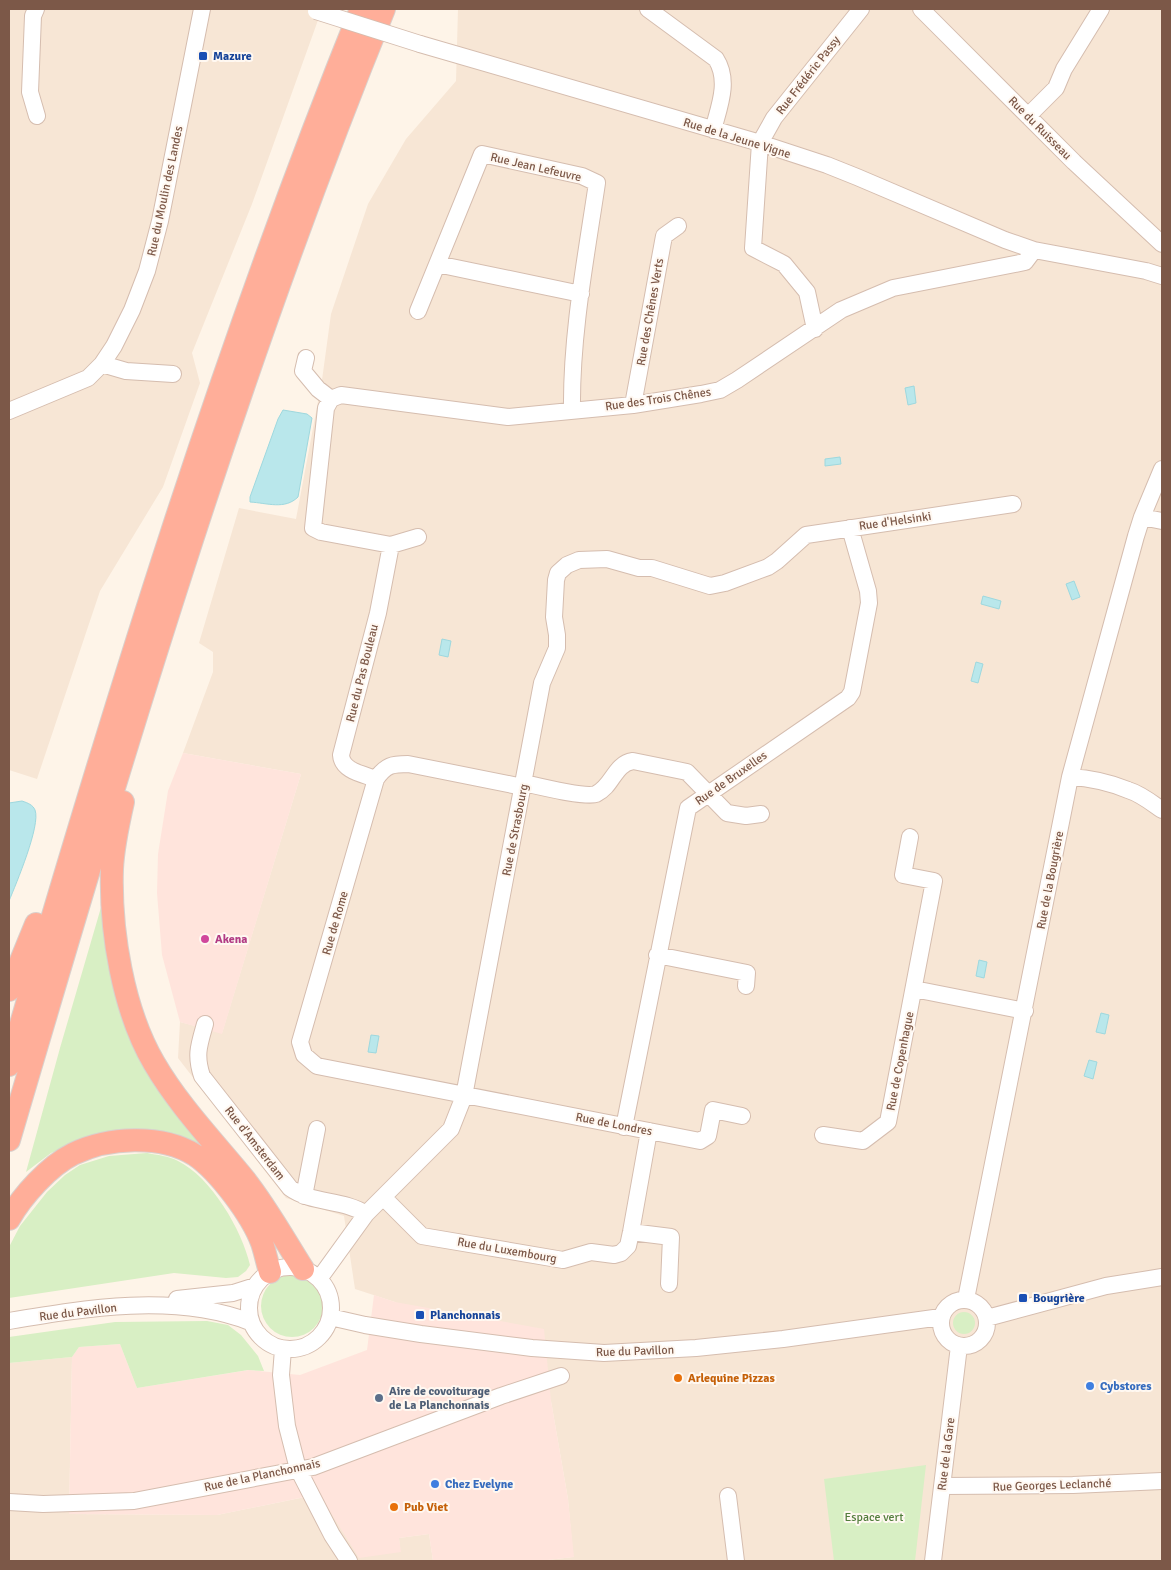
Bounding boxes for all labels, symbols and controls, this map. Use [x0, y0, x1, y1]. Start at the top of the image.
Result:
street label: Rue Frédéric Passy [773, 33, 844, 118]
place label: Mazure [213, 49, 252, 64]
marker: Mazure [197, 50, 209, 62]
street label: Rue du Ruisseau [1005, 94, 1074, 163]
street label: Rue de la Jeune Vigne [681, 115, 792, 162]
street label: Rue du Moulin des Landes [144, 125, 187, 258]
street label: Rue Jean Lefeuvre [489, 150, 583, 185]
street label: Rue des Chênes Verts [634, 257, 667, 367]
street label: Rue des Trois Chênes [604, 385, 712, 414]
street label: Rue d'Helsinki [858, 509, 932, 534]
street label: Rue du Pas Bouleau [343, 623, 382, 724]
street label: Rue de Bruxelles [692, 748, 770, 809]
street label: Rue de Strasbourg [499, 783, 532, 877]
street label: Rue de la Bougrière [1034, 830, 1067, 931]
street label: Rue de Rome [319, 889, 352, 957]
place label: Akena [215, 932, 247, 947]
marker: Akena [199, 933, 211, 945]
street label: Rue de Copenhague [884, 1010, 917, 1112]
street label: Rue d'Amsterdam [221, 1103, 288, 1183]
street label: Rue de Londres [574, 1110, 653, 1139]
street label: Rue du Luxembourg [456, 1234, 558, 1267]
place label: Bougrière [1033, 1291, 1085, 1306]
marker: Bougrière [1017, 1292, 1029, 1304]
street label: Rue du Pavillon [38, 1300, 118, 1325]
place label: Planchonnais [430, 1308, 501, 1323]
marker: Planchonnais [414, 1309, 426, 1321]
street label: Rue du Pavillon [596, 1343, 674, 1360]
place label: Arlequine Pizzas [688, 1371, 775, 1386]
marker: Arlequine Pizzas [672, 1372, 684, 1384]
place label: Cybstores [1100, 1379, 1152, 1394]
marker: Cybstores [1084, 1380, 1096, 1392]
place label: Aire de covoiturage de La Planchonnais [389, 1384, 490, 1413]
marker: Aire de covoiturage de La Planchonnais [373, 1392, 385, 1404]
street label: Rue de la Gare [935, 1417, 958, 1491]
street label: Rue de la Planchonnais [203, 1456, 322, 1495]
street label: Rue Georges Leclanché [992, 1476, 1112, 1495]
place label: Chez Evelyne [445, 1477, 513, 1492]
marker: Chez Evelyne [429, 1478, 441, 1490]
place label: Pub Viet [404, 1500, 448, 1515]
marker: Pub Viet [388, 1501, 400, 1513]
park label: Espace vert [845, 1510, 903, 1525]

